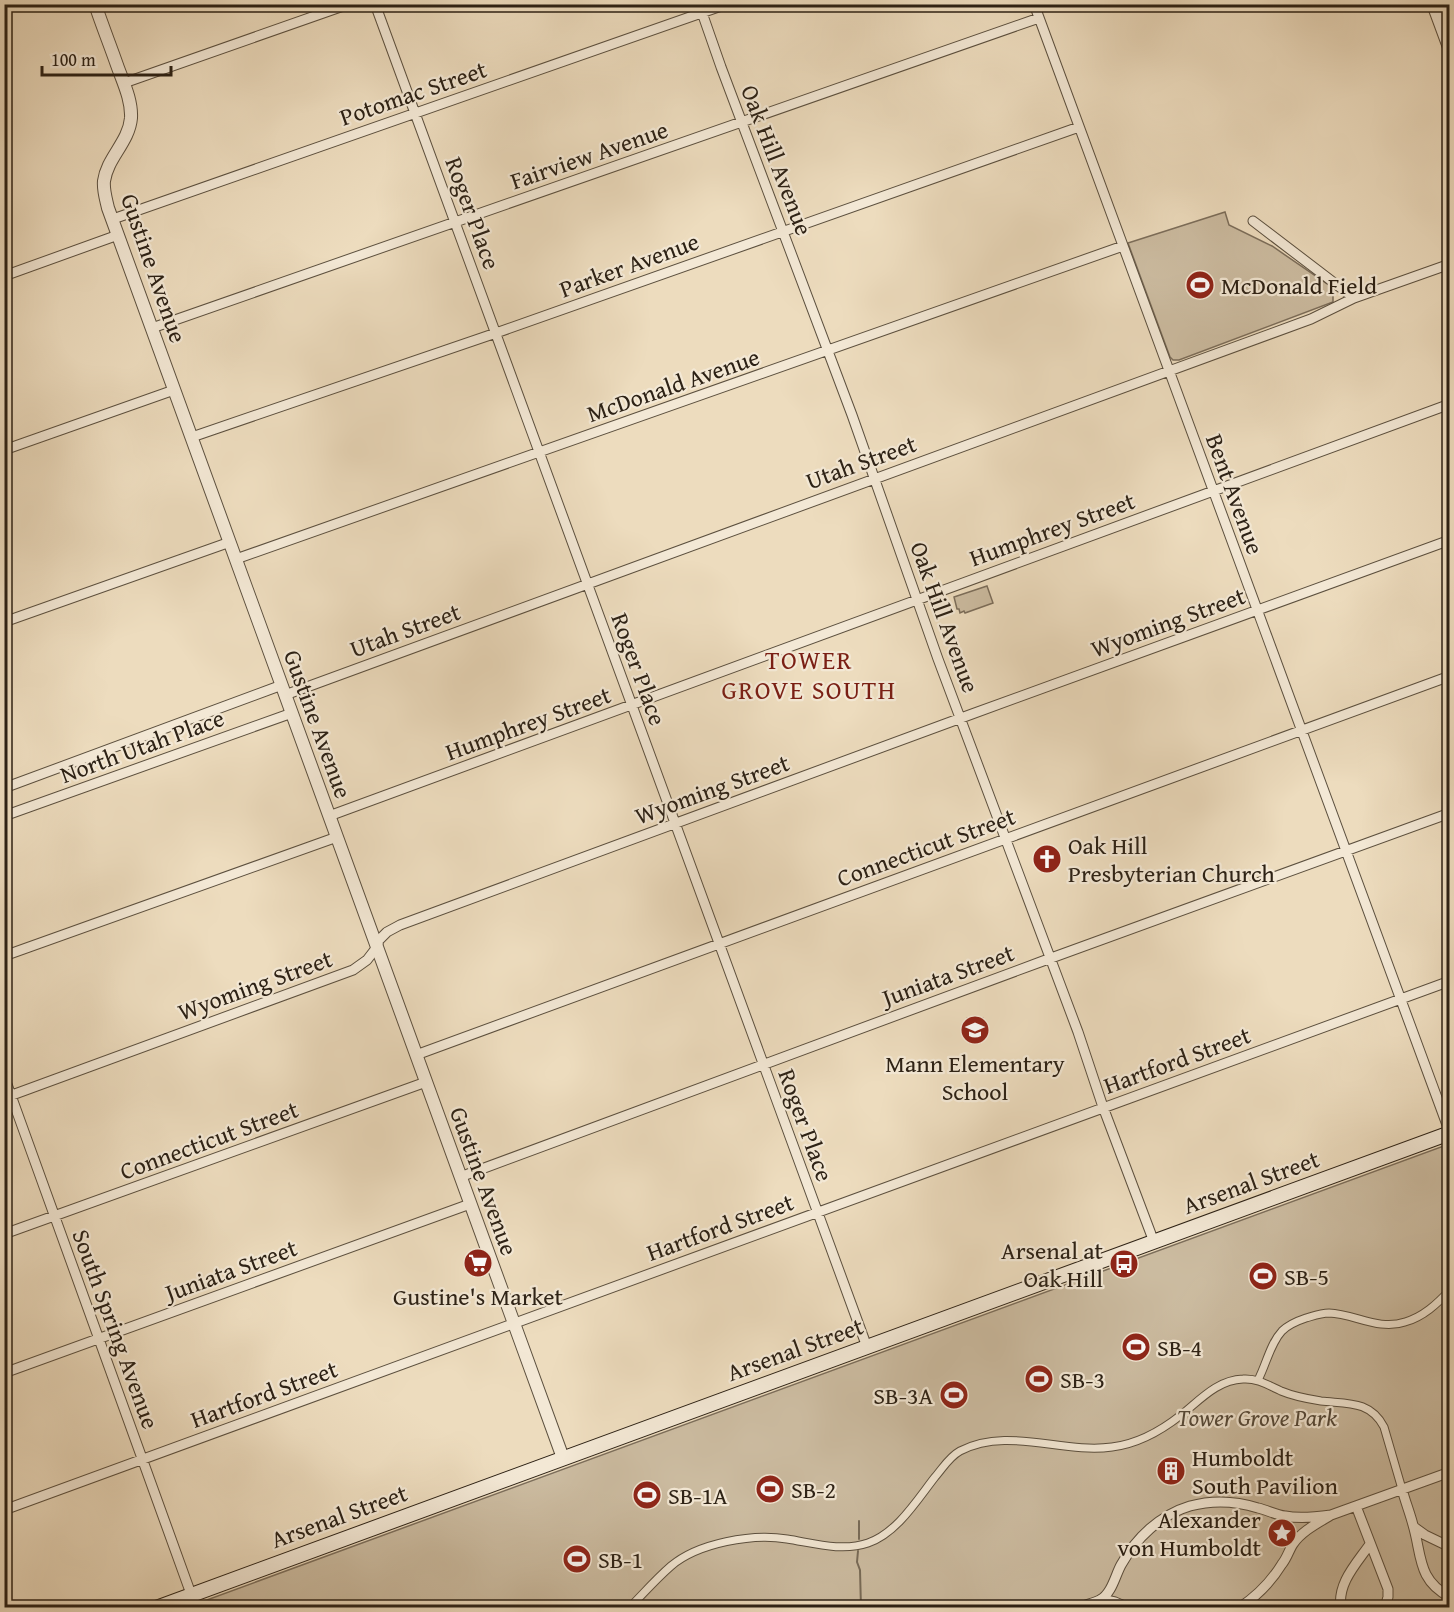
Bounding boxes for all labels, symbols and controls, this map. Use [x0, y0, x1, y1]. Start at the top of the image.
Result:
scale bar [42, 39, 171, 77]
text: 100 m [51, 46, 96, 73]
street label: Potomac Street [335, 51, 492, 135]
street label: Oak Hill Avenue [732, 80, 822, 240]
street label: Fairview Avenue [505, 112, 673, 198]
street label: Roger Place [436, 152, 510, 274]
street label: Gustine Avenue [112, 189, 196, 347]
street label: Parker Avenue [554, 224, 704, 306]
place label: McDonald Field [1221, 268, 1377, 303]
sports icon: McDonald Field [1184, 269, 1216, 301]
street label: McDonald Avenue [582, 339, 764, 431]
street label: Utah Street [801, 426, 922, 498]
street label: Bent Avenue [1197, 429, 1273, 559]
street label: Humphrey Street [964, 483, 1140, 575]
street label: Oak Hill Avenue [901, 537, 989, 697]
street label: Wyoming Street [1086, 578, 1251, 666]
street label: Utah Street [345, 594, 466, 666]
street label: Roger Place [602, 608, 676, 730]
district label: TOWER GROVE SOUTH [721, 640, 897, 709]
street label: Gustine Avenue [275, 645, 361, 803]
street label: Humphrey Street [440, 677, 616, 769]
street label: North Utah Place [55, 700, 229, 792]
street label: Wyoming Street [630, 745, 795, 833]
street label: Connecticut Street [832, 798, 1021, 896]
place label: Oak Hill Presbyterian Church [1068, 828, 1275, 891]
church icon: Oak Hill Presbyterian Church [1031, 843, 1063, 875]
street label: Juniata Street [874, 935, 1019, 1016]
street label: Wyoming Street [173, 941, 338, 1029]
school or university icon: Mann Elementary School [959, 1014, 991, 1046]
street label: Hartford Street [1099, 1017, 1256, 1103]
place label: Mann Elementary School [885, 1046, 1065, 1109]
street label: Roger Place [769, 1064, 843, 1186]
street label: Connecticut Street [115, 1091, 304, 1189]
street label: Gustine Avenue [441, 1102, 527, 1260]
street label: Arsenal Street [1178, 1141, 1325, 1223]
street label: Hartford Street [642, 1184, 799, 1270]
street label: South Spring Avenue [64, 1224, 168, 1434]
street label: Juniata Street [157, 1230, 302, 1311]
place label: Arsenal at Oak Hill [1001, 1233, 1104, 1296]
supermarket icon: Gustine's Market [462, 1247, 494, 1279]
bus stop icon: Arsenal at Oak Hill [1108, 1248, 1140, 1280]
place label: SB-5 [1284, 1259, 1329, 1294]
sports icon: SB-5 [1247, 1260, 1279, 1292]
place label: Gustine's Market [393, 1279, 563, 1314]
street label: Arsenal Street [722, 1308, 869, 1390]
place label: SB-4 [1157, 1330, 1202, 1365]
sports icon: SB-4 [1120, 1331, 1152, 1363]
street label: Hartford Street [186, 1351, 343, 1437]
place label: SB-3 [1060, 1362, 1105, 1397]
sports icon: SB-3 [1023, 1363, 1055, 1395]
place label: SB-3A [873, 1378, 933, 1413]
sports icon: SB-3A [938, 1379, 970, 1411]
park label: Tower Grove Park [1177, 1400, 1337, 1435]
place label: Humboldt South Pavilion [1192, 1440, 1338, 1503]
building icon: Humboldt South Pavilion [1155, 1455, 1187, 1487]
place label: SB-2 [791, 1472, 836, 1507]
sports icon: SB-2 [754, 1473, 786, 1505]
street label: Arsenal Street [266, 1475, 413, 1557]
place label: SB-1A [668, 1478, 728, 1513]
sports icon: SB-1A [631, 1479, 663, 1511]
place label: Alexander von Humboldt [1117, 1502, 1262, 1565]
place icon: Alexander von Humboldt [1266, 1517, 1298, 1549]
place label: SB-1 [598, 1542, 643, 1577]
sports icon: SB-1 [561, 1543, 593, 1575]

